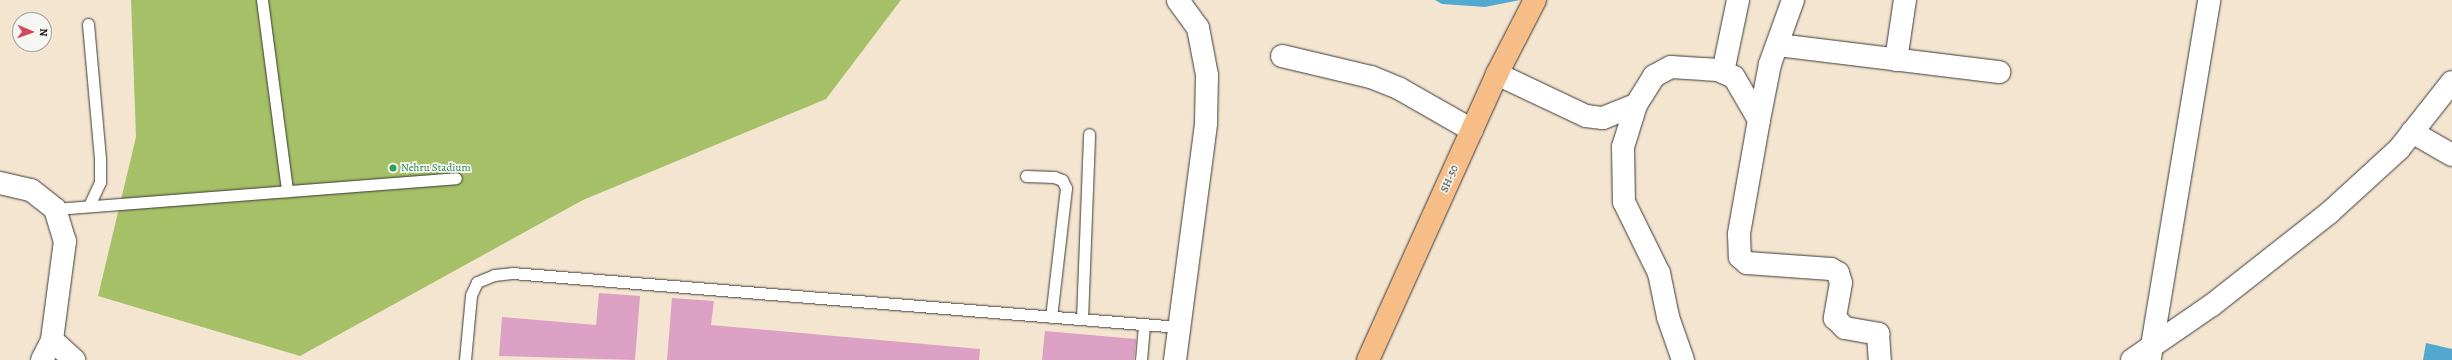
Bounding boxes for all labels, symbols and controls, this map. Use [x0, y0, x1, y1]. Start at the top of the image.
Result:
north arrow [12, 12, 52, 52]
text: N [36, 28, 51, 37]
place label: Nehru Stadium [401, 161, 471, 175]
marker: Nehru Stadium [388, 163, 398, 173]
street label: SH-50 [1438, 163, 1462, 195]

